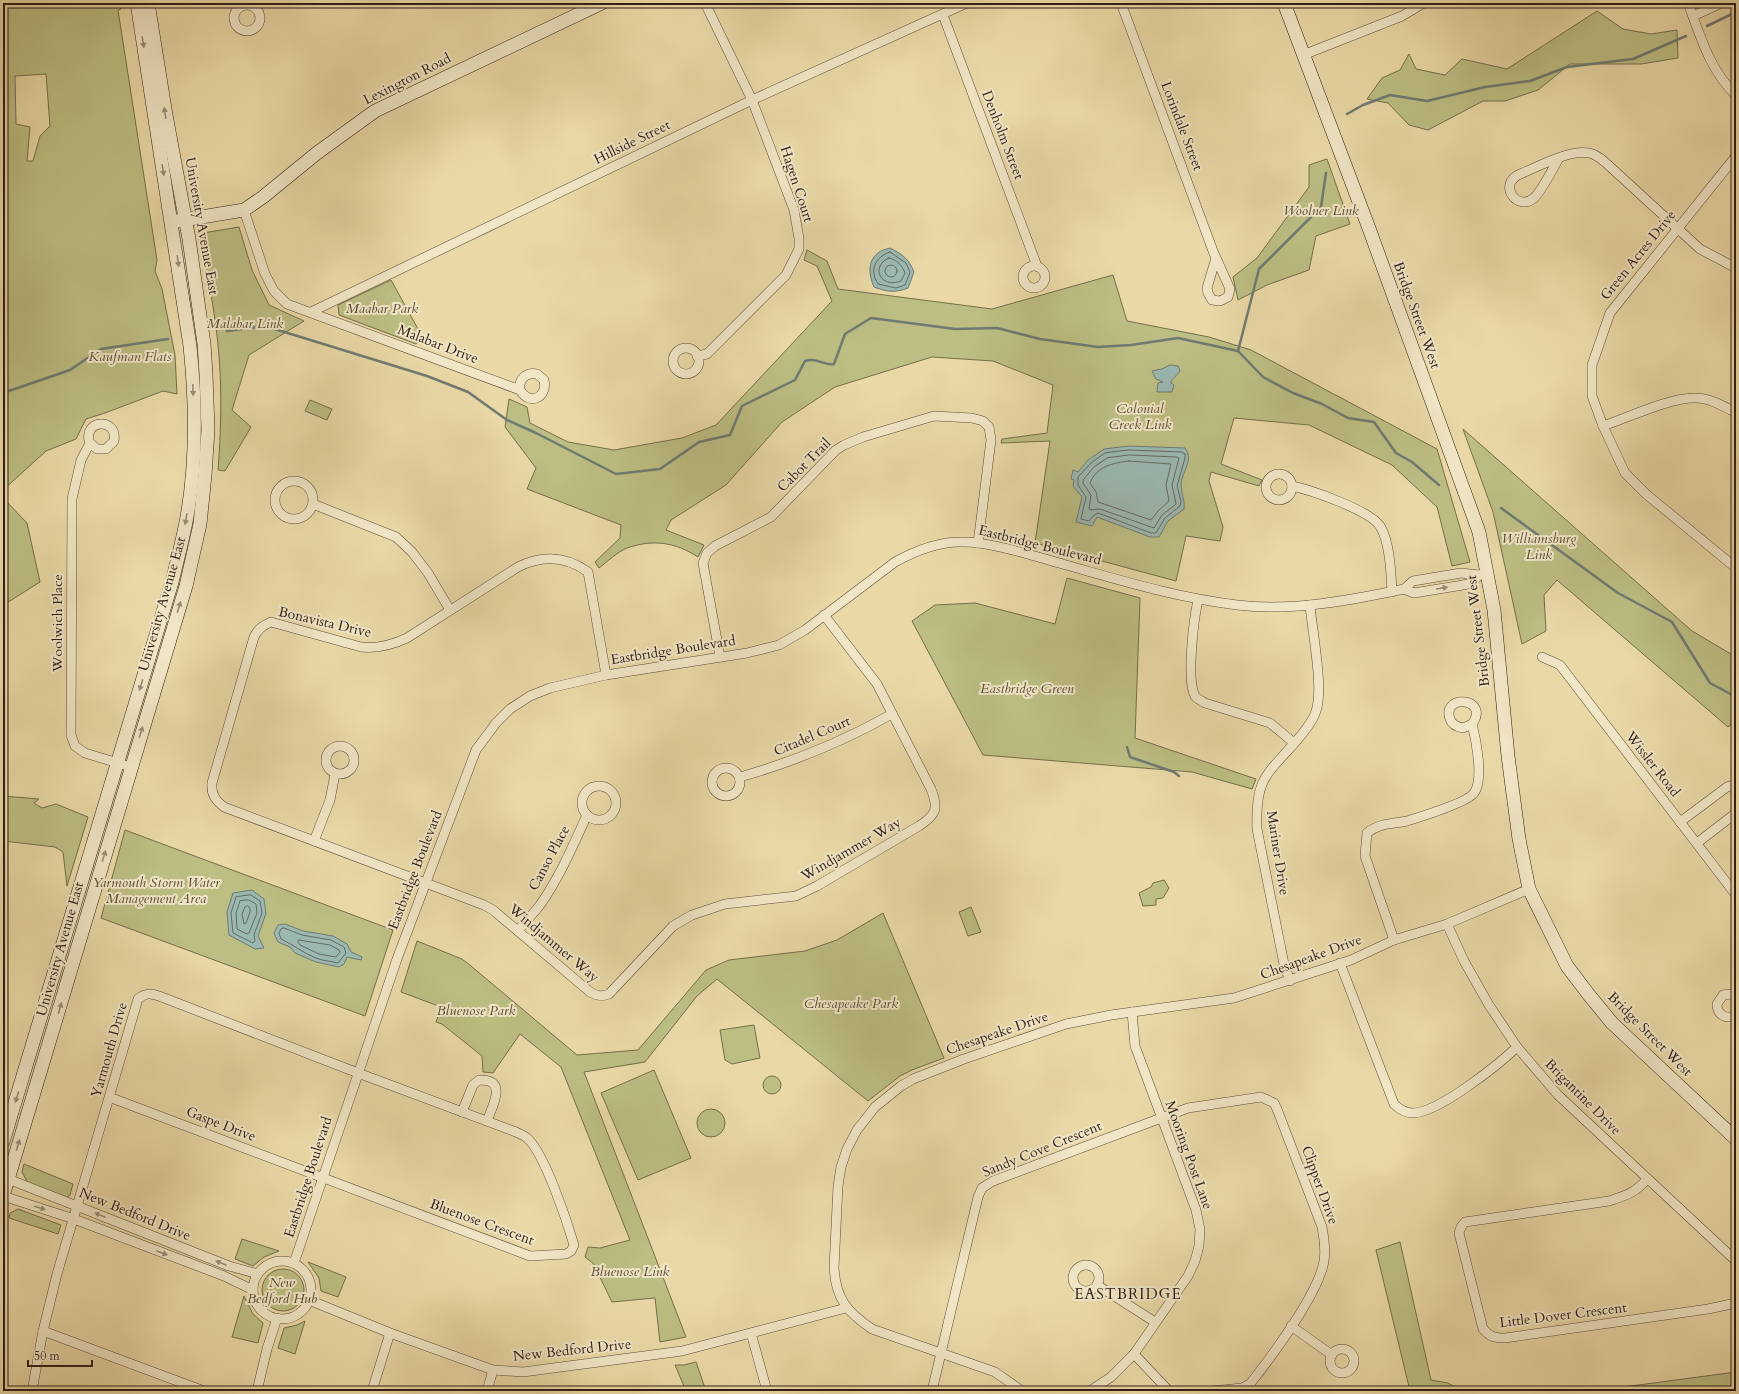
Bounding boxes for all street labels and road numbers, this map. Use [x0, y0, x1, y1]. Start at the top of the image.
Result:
street label: Lexington Road [360, 48, 455, 109]
street label: Lorindale Street [1156, 79, 1208, 174]
street label: Denholm Street [977, 88, 1029, 183]
street label: Hillside Street [591, 115, 674, 169]
street label: Hagen Court [776, 143, 818, 225]
street label: University Avenue East [181, 156, 224, 297]
street label: Green Acres Drive [1596, 206, 1680, 304]
street label: Bridge Street West [1389, 259, 1445, 372]
street label: Malabar Drive [395, 320, 481, 368]
street label: Cabot Trail [773, 434, 835, 496]
street label: Eastbridge Boulevard [976, 521, 1104, 570]
street label: University Avenue East [134, 534, 190, 673]
street label: Woolwich Place [48, 574, 67, 673]
street label: Bridge Street West [1462, 574, 1494, 688]
street label: Bonavista Drive [277, 602, 373, 642]
street label: Eastbridge Boulevard [609, 631, 737, 669]
street label: Citadel Court [771, 711, 854, 761]
street label: Wissler Road [1621, 727, 1685, 801]
street label: Eastbridge Boulevard [384, 807, 447, 932]
street label: Mariner Drive [1262, 809, 1294, 897]
street label: Windjammer Way [797, 812, 905, 886]
street label: Canso Place [524, 822, 574, 894]
street label: University Avenue East [32, 879, 88, 1018]
street label: Windjammer Way [504, 899, 604, 987]
street label: Chesapeake Drive [1258, 930, 1364, 984]
street label: Bridge Street West [1604, 988, 1697, 1081]
street label: Yarmouth Drive [86, 1000, 132, 1100]
street label: Chesapeake Drive [943, 1007, 1051, 1059]
street label: Brigantine Drive [1541, 1055, 1625, 1139]
street label: Mooring Post Lane [1160, 1098, 1218, 1212]
street label: Gaspe Drive [183, 1102, 259, 1146]
street label: Eastbridge Boulevard [279, 1114, 337, 1240]
street label: Sandy Cove Crescent [980, 1116, 1105, 1182]
street label: Clipper Drive [1297, 1143, 1343, 1227]
street label: New Bedford Drive [76, 1183, 194, 1245]
street label: Bluenose Crescent [427, 1194, 537, 1250]
street label: Little Dover Crescent [1498, 1298, 1628, 1332]
street label: New Bedford Drive [512, 1334, 632, 1366]

